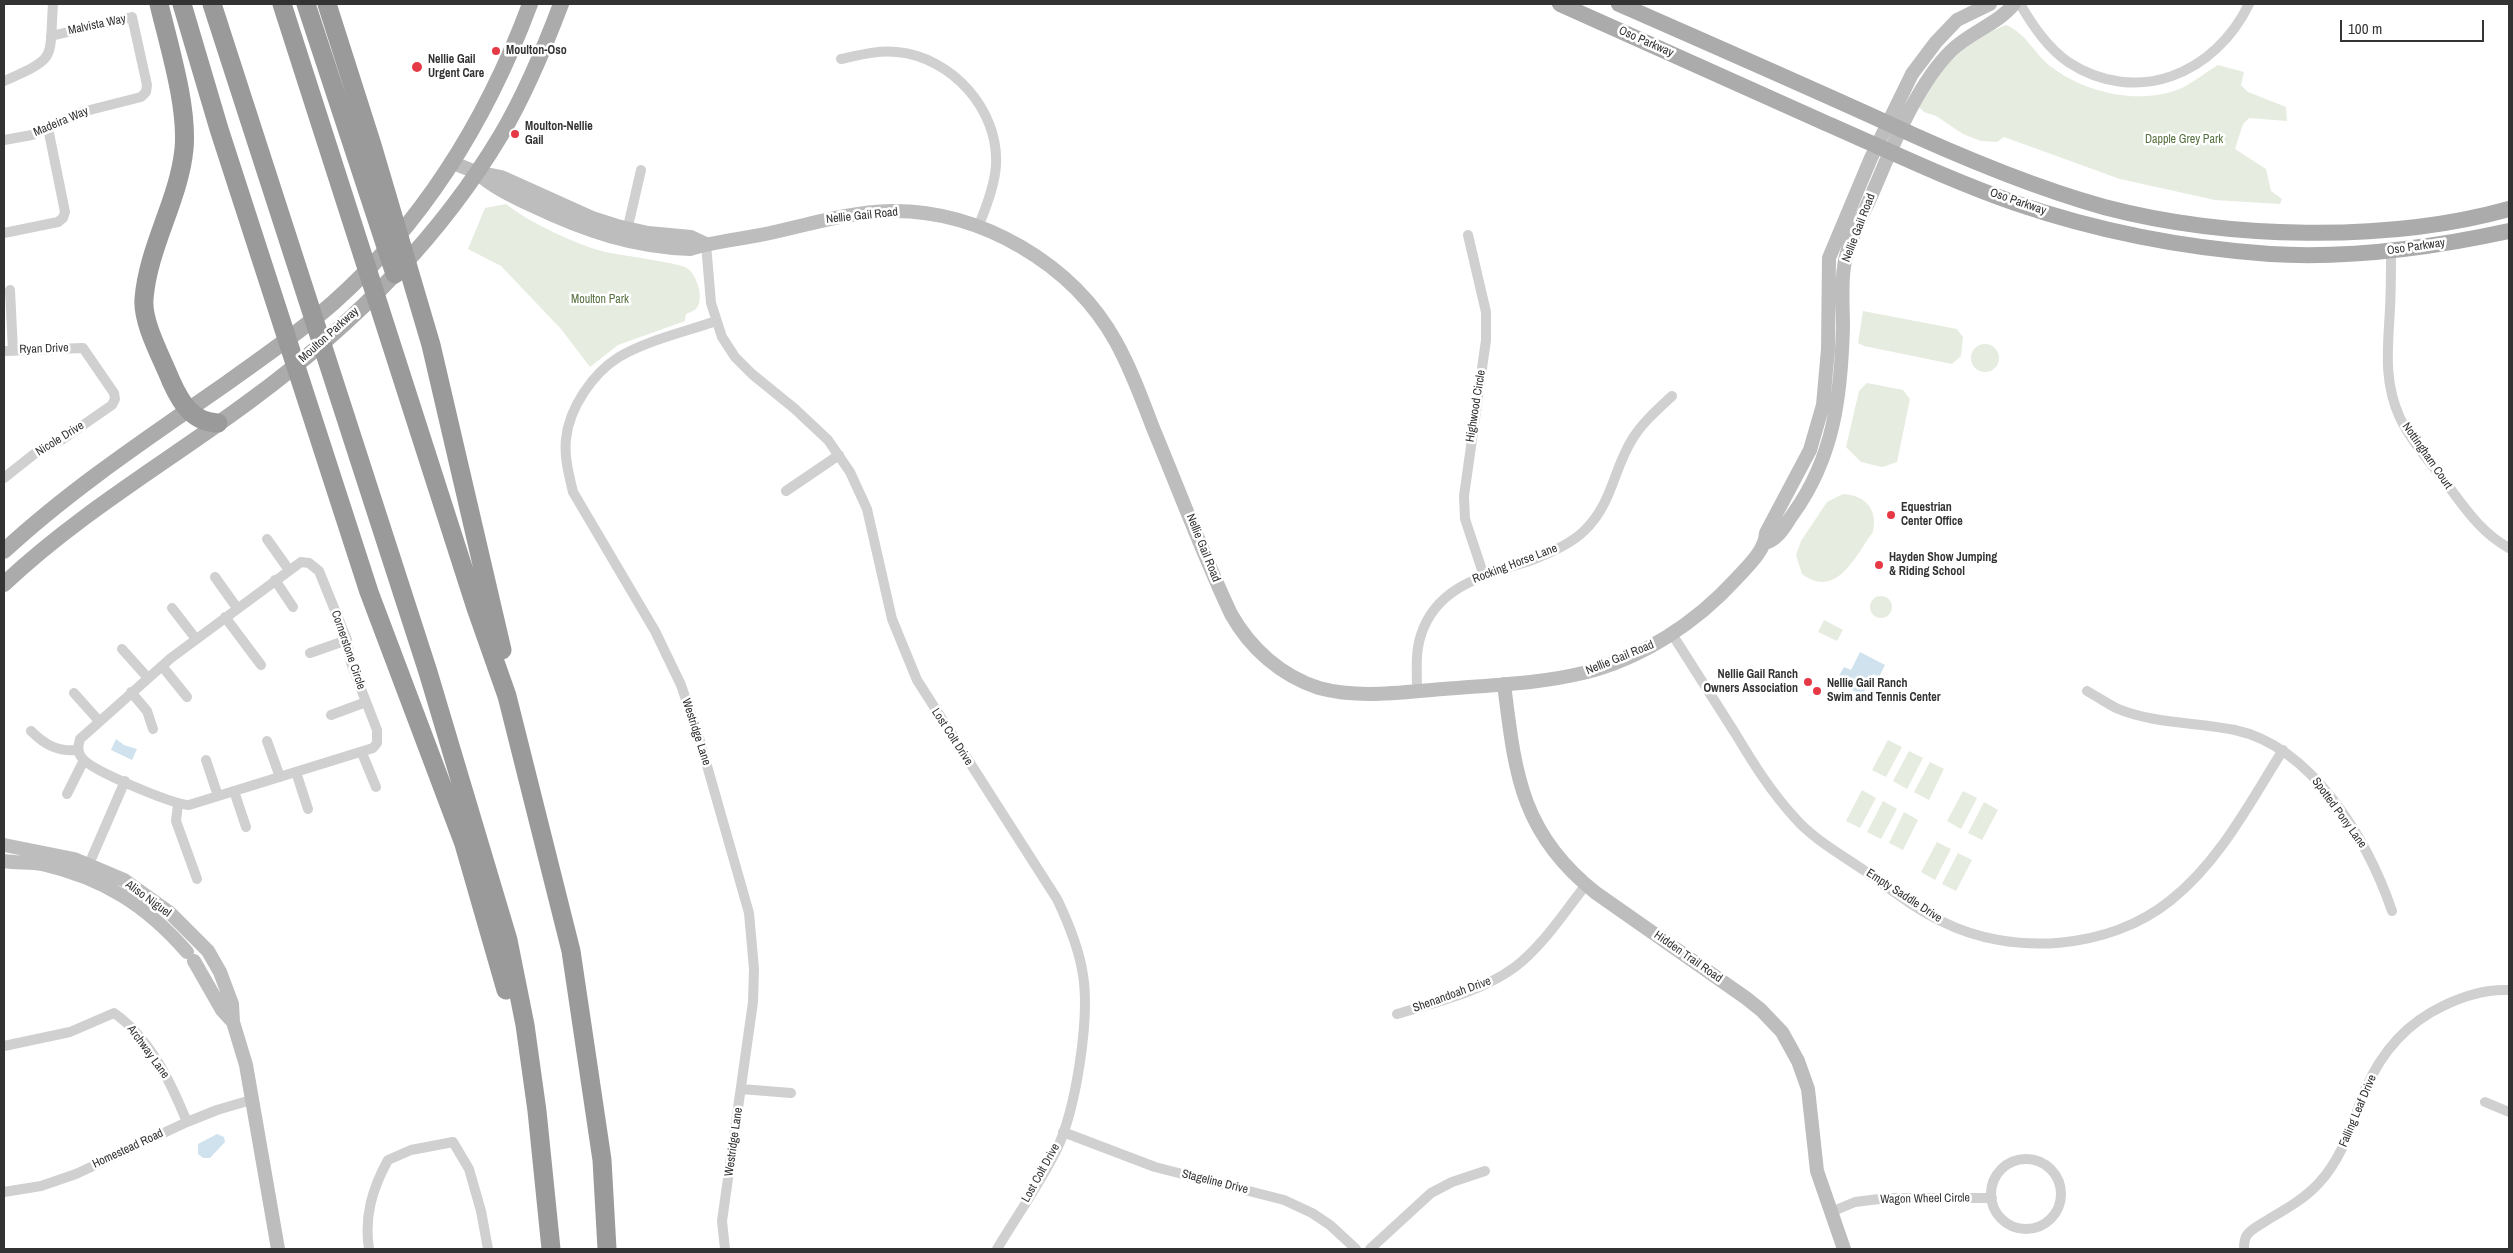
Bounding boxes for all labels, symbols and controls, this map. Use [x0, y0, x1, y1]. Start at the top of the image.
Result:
scale bar [2343, 10, 2487, 42]
street label: Malvista Way [67, 12, 127, 38]
text: 100 m [2348, 18, 2382, 39]
street label: Oso Parkway [1616, 24, 1676, 60]
place label: Moulton-Oso [506, 44, 567, 58]
marker: Moulton-Oso [490, 45, 502, 57]
place label: Nellie Gail Urgent Care [428, 53, 484, 81]
marker: Nellie Gail Urgent Care [410, 60, 424, 74]
street label: Madeira Way [31, 104, 91, 140]
place label: Moulton-Nellie Gail [525, 120, 593, 148]
marker: Moulton-Nellie Gail [509, 128, 521, 140]
park label: Dapple Grey Park [2145, 133, 2223, 147]
street label: Oso Parkway [1988, 186, 2048, 218]
street label: Nellie Gail Road [1839, 192, 1879, 264]
street label: Nellie Gail Road [825, 205, 899, 227]
street label: Oso Parkway [2386, 236, 2446, 258]
park label: Moulton Park [571, 293, 629, 307]
street label: Moulton Parkway [296, 304, 362, 366]
street label: Ryan Drive [19, 341, 69, 357]
street label: Highwood Circle [1463, 369, 1489, 443]
street label: Nicole Drive [33, 419, 87, 459]
street label: Nottingham Court [2399, 420, 2455, 492]
place label: Equestrian Center Office [1901, 501, 1963, 529]
marker: Equestrian Center Office [1885, 509, 1897, 521]
street label: Nellie Gail Road [1183, 512, 1223, 584]
street label: Rocking Horse Lane [1471, 541, 1559, 587]
place label: Hayden Show Jumping & Riding School [1889, 551, 1997, 579]
marker: Hayden Show Jumping & Riding School [1873, 559, 1885, 571]
street label: Cornerstone Circle [328, 609, 368, 691]
street label: Nellie Gail Road [1584, 638, 1656, 678]
place label: Nellie Gail Ranch Owners Association [1703, 668, 1798, 696]
marker: Nellie Gail Ranch Owners Association [1802, 676, 1814, 688]
place label: Nellie Gail Ranch Swim and Tennis Center [1827, 677, 1941, 705]
marker: Nellie Gail Ranch Swim and Tennis Center [1811, 685, 1823, 697]
street label: Westridge Lane [678, 697, 714, 767]
street label: Lost Colt Drive [928, 706, 976, 768]
street label: Spotted Pony Lane [2309, 775, 2369, 851]
street label: Empty Saddle Drive [1863, 866, 1945, 926]
street label: Aliso Niguel [122, 878, 174, 920]
street label: Hidden Trail Road [1651, 928, 1725, 986]
street label: Shenandoah Drive [1411, 974, 1493, 1016]
street label: Archway Lane [124, 1023, 172, 1081]
street label: Falling Leaf Drive [2336, 1073, 2380, 1149]
street label: Westridge Lane [722, 1107, 746, 1177]
street label: Homestead Road [90, 1126, 166, 1172]
street label: Lost Colt Drive [1019, 1141, 1063, 1205]
street label: Stageline Drive [1180, 1167, 1250, 1197]
street label: Wagon Wheel Circle [1880, 1191, 1970, 1207]

